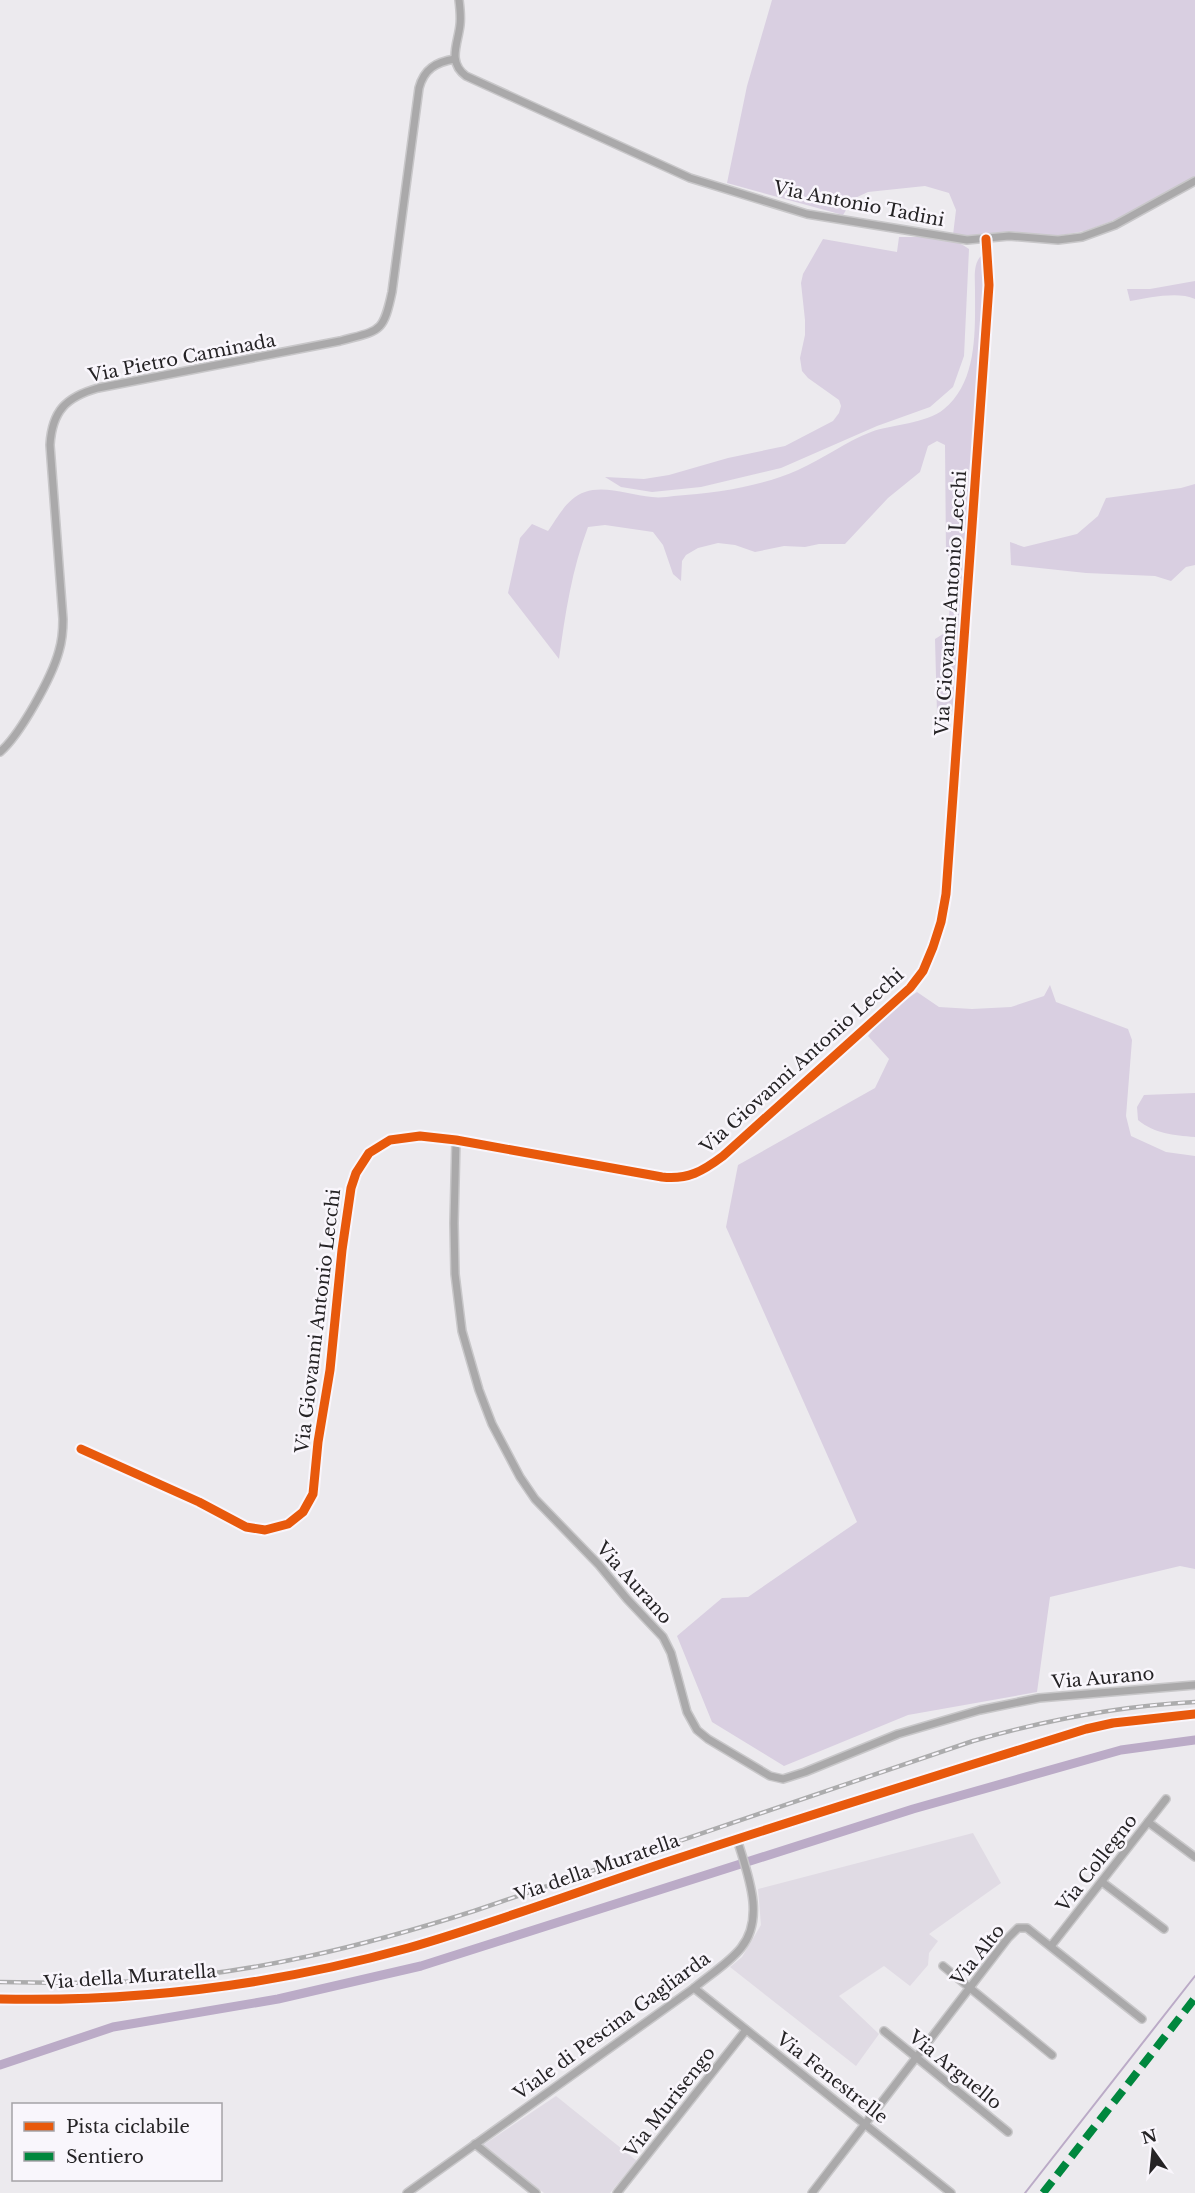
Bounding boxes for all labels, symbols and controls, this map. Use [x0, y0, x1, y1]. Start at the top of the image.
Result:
street label: Via Antonio Tadini [771, 176, 946, 231]
street label: Via Pietro Caminada [85, 329, 278, 387]
street label: Via Giovanni Antonio Lecchi [931, 470, 971, 737]
street label: Via Giovanni Antonio Lecchi [695, 964, 908, 1159]
street label: Via Giovanni Antonio Lecchi [291, 1188, 345, 1455]
street label: Via Aurano [591, 1537, 677, 1629]
street label: Via Aurano [1050, 1663, 1155, 1694]
street label: Via Collegno [1051, 1810, 1142, 1917]
street label: Via della Muratella [511, 1829, 682, 1907]
street label: Via Alto [946, 1920, 1009, 1991]
street label: Viale di Pescina Gagliarda [509, 1947, 714, 2105]
street label: Via della Muratella [42, 1960, 217, 1994]
street label: Via Arguello [903, 2025, 1006, 2114]
street label: Via Fenestrelle [771, 2027, 892, 2128]
street label: Via Murisengo [619, 2042, 720, 2163]
legend [12, 2103, 222, 2181]
text: Pista ciclabile [66, 2116, 190, 2138]
north arrow [1123, 2121, 1183, 2181]
text: N [1139, 2125, 1159, 2148]
text: Sentiero [66, 2146, 144, 2168]

